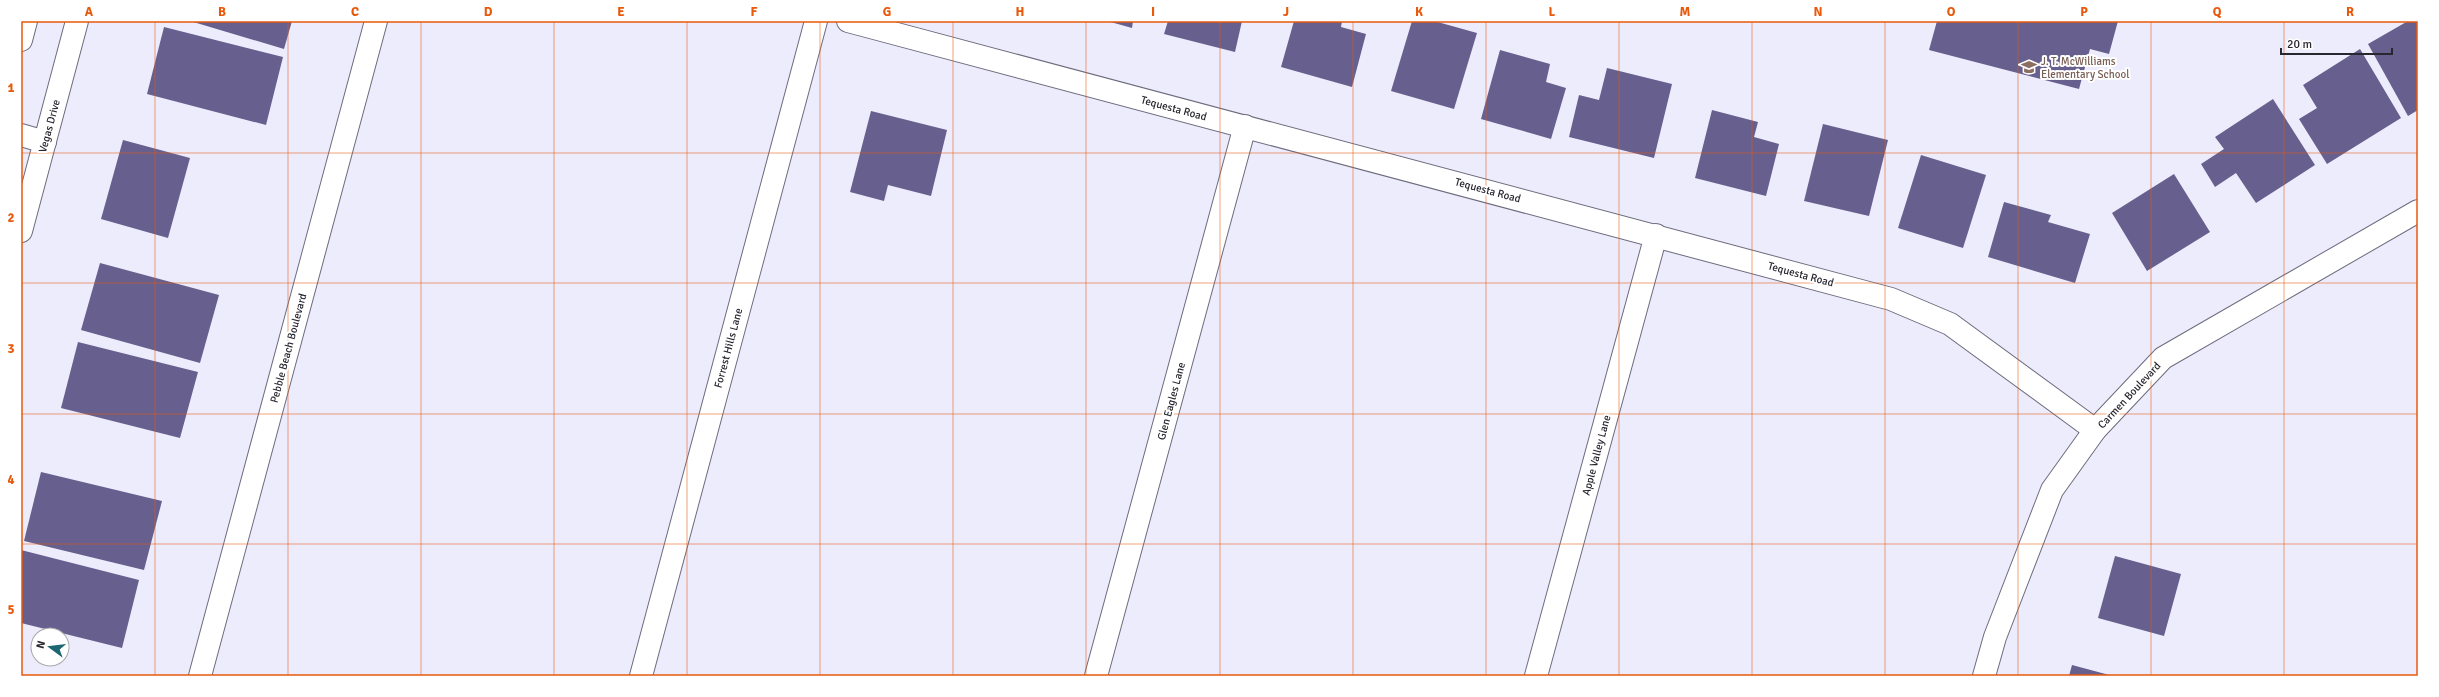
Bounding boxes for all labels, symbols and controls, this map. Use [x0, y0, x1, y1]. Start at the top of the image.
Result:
text: A [85, 4, 94, 20]
text: B [218, 4, 226, 20]
text: C [351, 4, 359, 20]
text: D [484, 4, 493, 20]
text: E [617, 4, 625, 20]
text: F [751, 4, 758, 20]
text: G [883, 4, 891, 20]
text: H [1016, 4, 1024, 20]
text: I [1151, 4, 1155, 20]
text: J [1283, 4, 1289, 20]
text: K [1415, 4, 1423, 20]
text: L [1549, 4, 1556, 20]
text: M [1680, 4, 1691, 20]
text: N [1813, 4, 1823, 20]
text: O [1947, 4, 1956, 20]
text: P [2080, 4, 2088, 20]
text: Q [2213, 4, 2222, 20]
text: R [2346, 4, 2354, 20]
scale bar [2281, 30, 2392, 56]
text: 20 m [2287, 37, 2312, 52]
place label: J. T. McWilliams Elementary School [2041, 55, 2129, 81]
school or university icon: J. T. McWilliams Elementary School [2020, 58, 2038, 76]
text: 1 [7, 80, 15, 96]
street label: Tequesta Road [1140, 93, 1208, 124]
street label: Vegas Drive [36, 98, 63, 154]
street label: Tequesta Road [1454, 175, 1522, 206]
text: 2 [7, 210, 15, 226]
street label: Tequesta Road [1767, 259, 1835, 290]
street label: Pebble Beach Boulevard [268, 292, 309, 404]
street label: Forrest Hills Lane [712, 307, 745, 390]
text: 3 [7, 341, 15, 357]
street label: Carmen Boulevard [2095, 359, 2164, 431]
street label: Glen Eagles Lane [1155, 361, 1188, 442]
street label: Apple Valley Lane [1579, 413, 1613, 497]
text: 4 [7, 472, 15, 488]
text: 5 [7, 602, 15, 618]
north arrow [30, 627, 70, 667]
text: N [34, 639, 48, 650]

